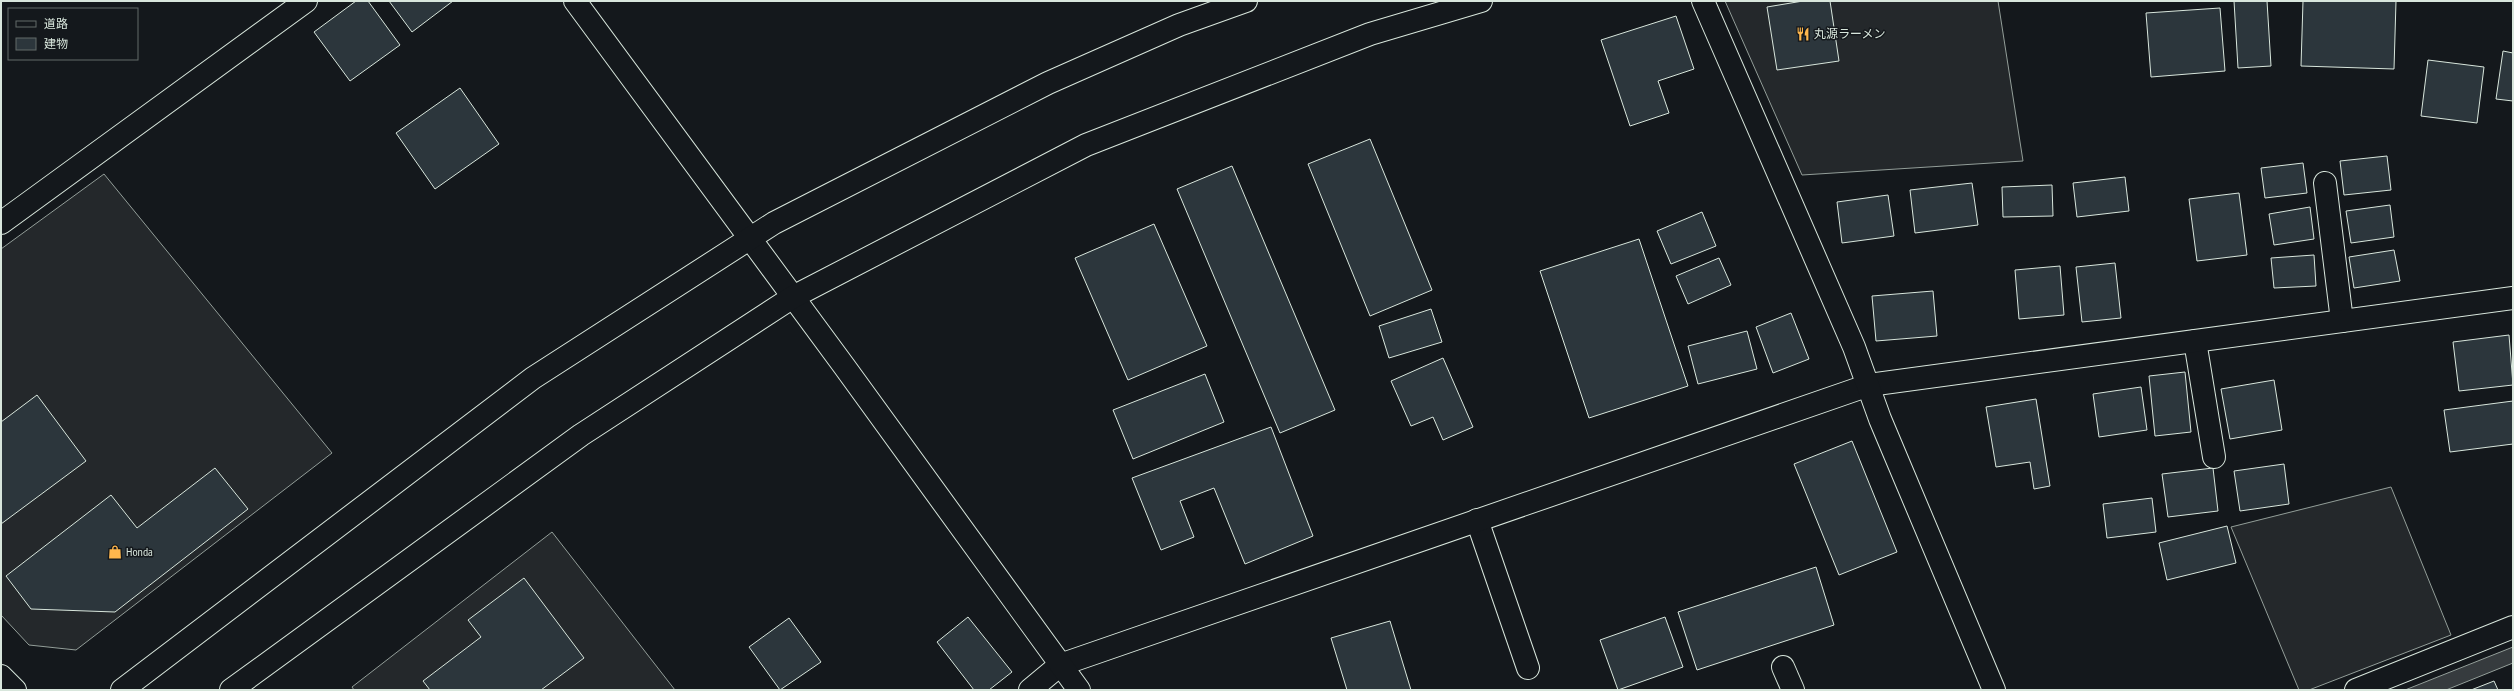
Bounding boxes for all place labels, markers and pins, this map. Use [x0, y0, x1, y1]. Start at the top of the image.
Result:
restaurant icon: 丸源ラーメン [1795, 26, 1811, 42]
place label: 丸源ラーメン [1814, 26, 1886, 41]
shop icon: Honda [107, 544, 123, 560]
place label: Honda [126, 544, 153, 559]

